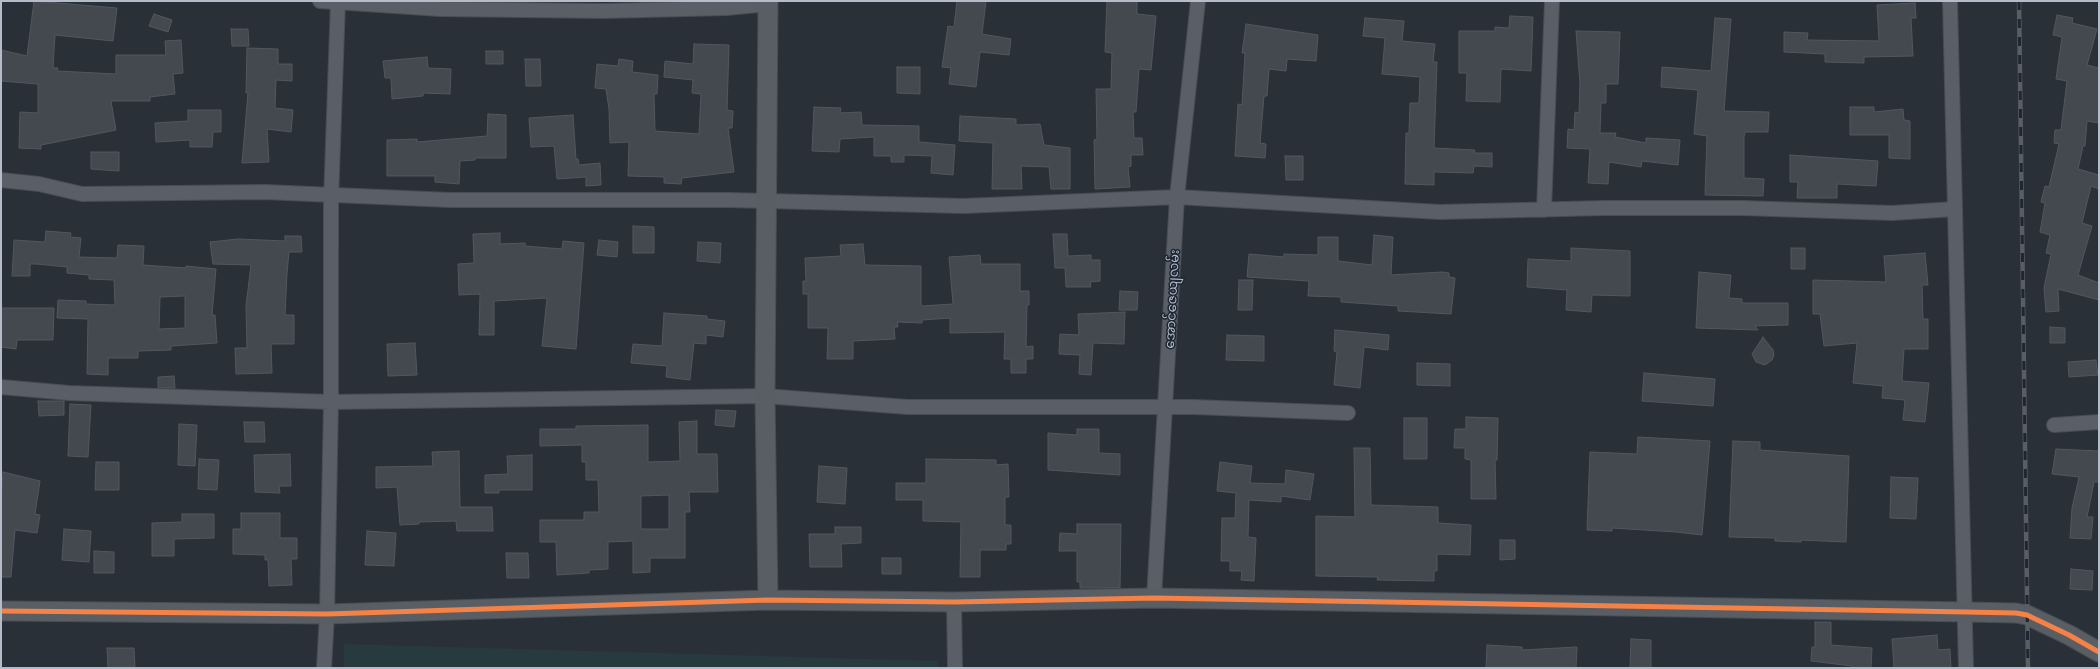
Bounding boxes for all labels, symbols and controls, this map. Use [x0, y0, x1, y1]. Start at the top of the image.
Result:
street label: အောင်ဇေယျလမ်း [1162, 249, 1182, 349]

